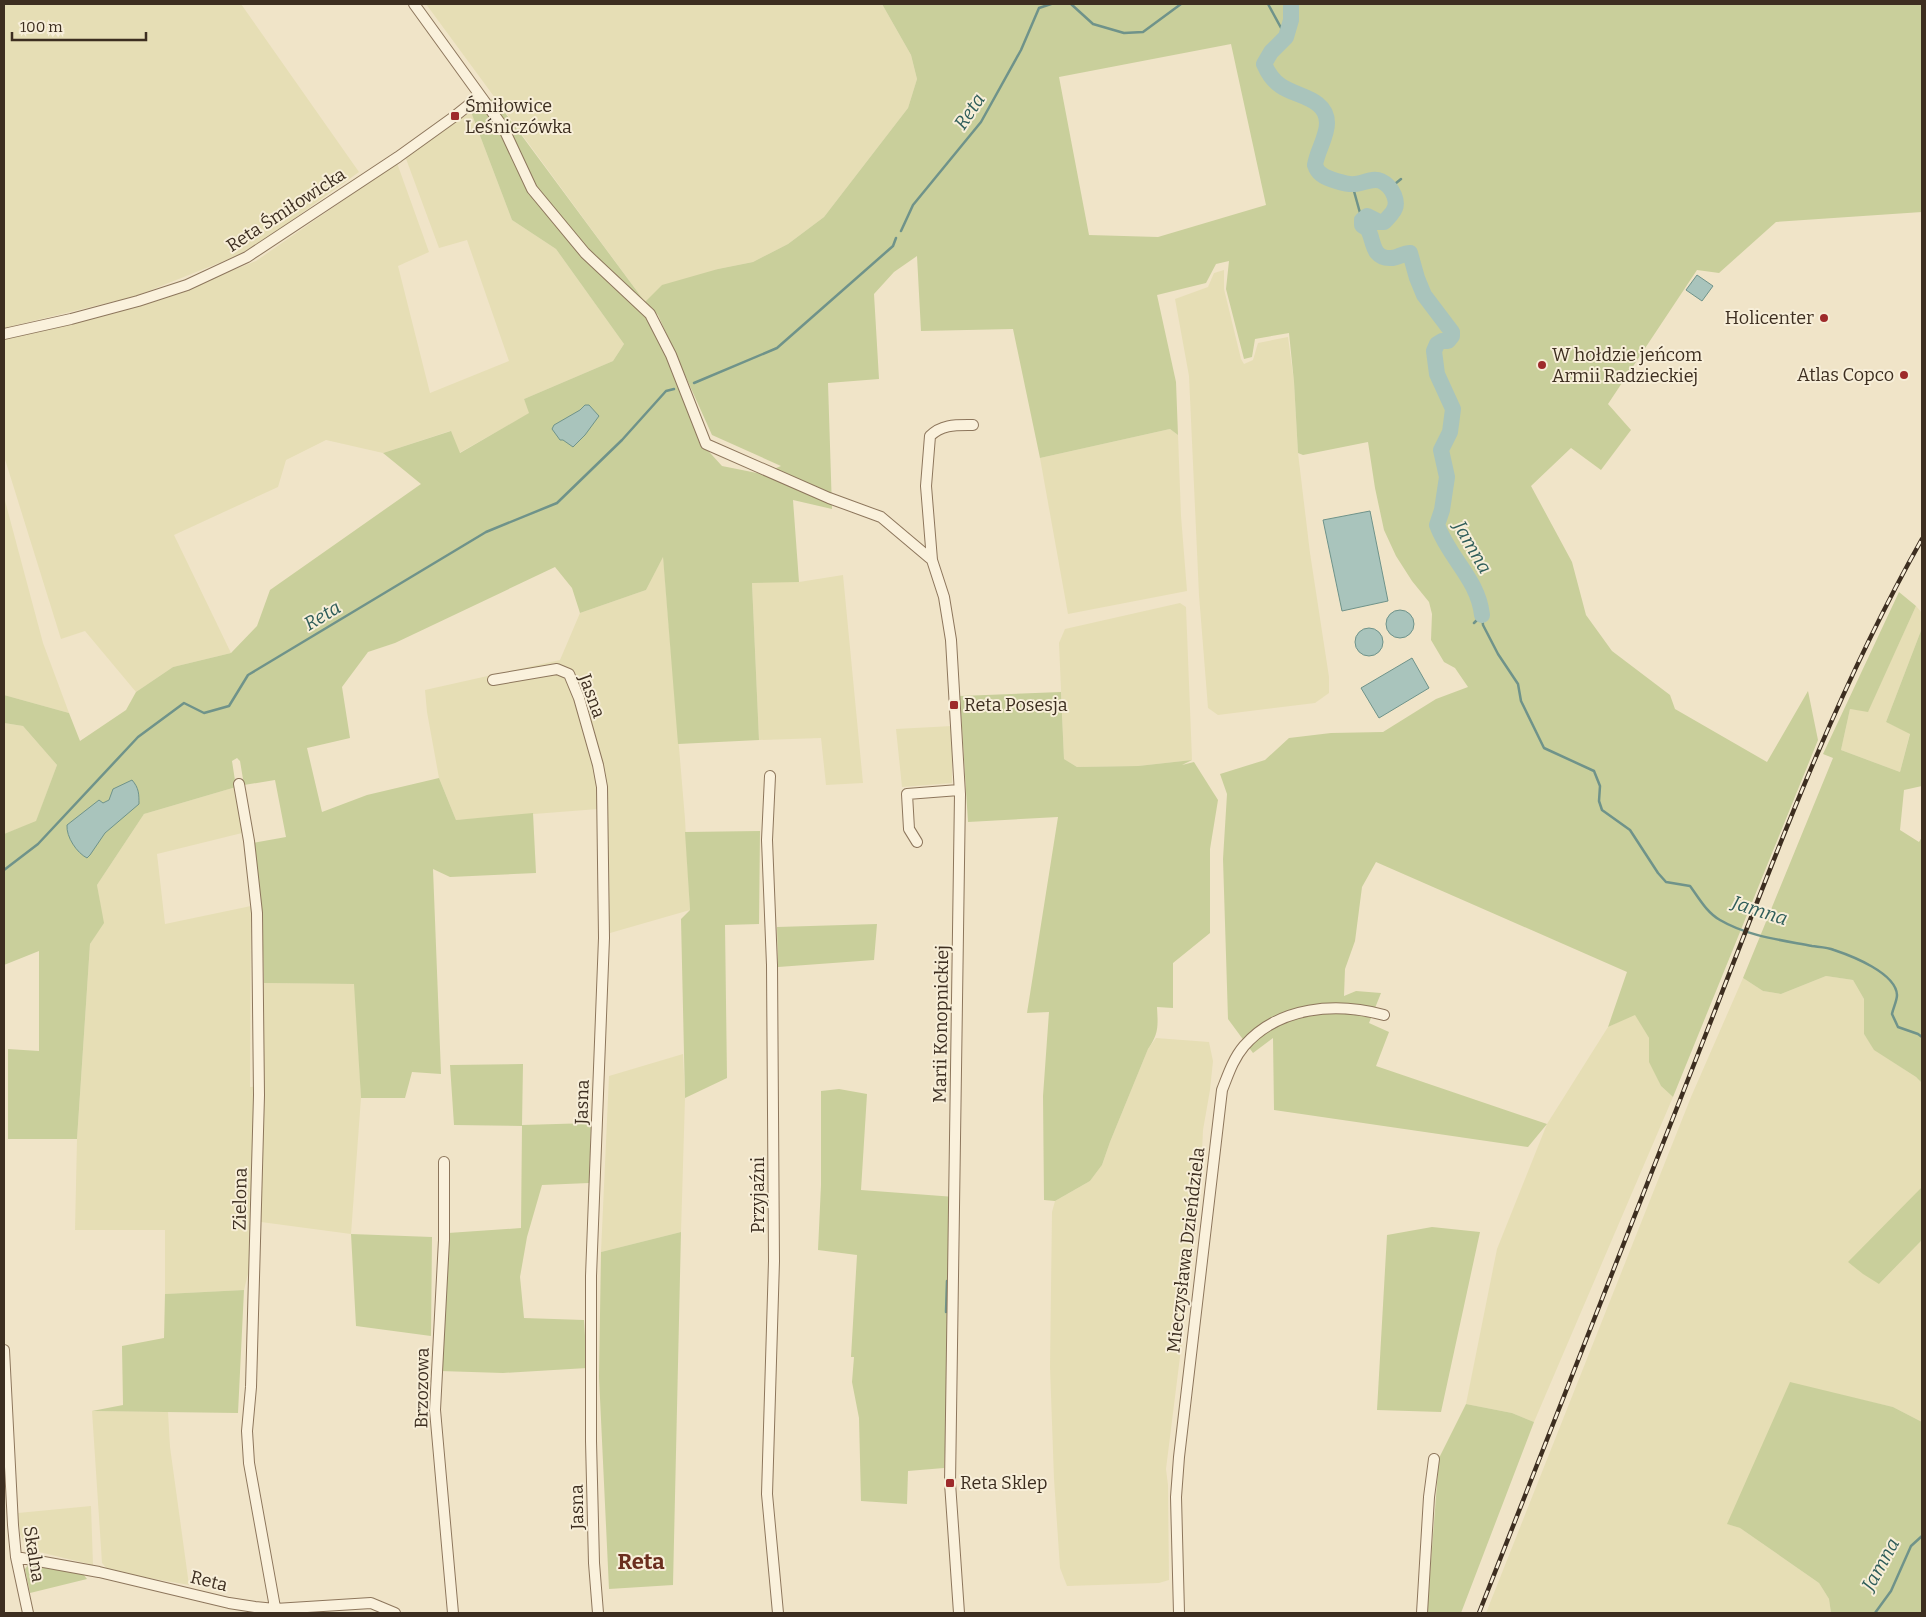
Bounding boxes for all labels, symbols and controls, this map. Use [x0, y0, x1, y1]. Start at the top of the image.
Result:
scale bar [12, 10, 146, 42]
text: 100 m [20, 18, 63, 36]
water label: Reta [949, 89, 990, 134]
place label: Śmiłowice Leśniczówka [465, 95, 572, 138]
marker: Śmiłowice Leśniczówka [449, 110, 461, 122]
street label: Reta Śmiłowicka [222, 163, 350, 257]
place label: Holicenter [1725, 307, 1814, 329]
marker: Holicenter [1818, 312, 1830, 324]
place label: W hołdzie jeńcom Armii Radzieckiej [1552, 344, 1702, 387]
marker: W hołdzie jeńcom Armii Radzieckiej [1536, 359, 1548, 371]
place label: Atlas Copco [1797, 364, 1894, 386]
marker: Atlas Copco [1898, 369, 1910, 381]
water label: Jamna [1447, 515, 1497, 578]
water label: Reta [300, 596, 345, 635]
street label: Jasna [574, 670, 610, 721]
place label: Reta Posesja [964, 694, 1068, 716]
marker: Reta Posesja [948, 699, 960, 711]
water label: Jamna [1727, 890, 1791, 930]
street label: Marii Konopnickiej [929, 945, 953, 1103]
street label: Jasna [570, 1079, 594, 1126]
street label: Mieczysława Dzieńdziela [1162, 1146, 1210, 1354]
street label: Przyjaźni [747, 1157, 769, 1233]
street label: Zielona [228, 1167, 252, 1231]
street label: Brzozowa [410, 1347, 434, 1429]
place label: Reta Sklep [960, 1472, 1048, 1494]
marker: Reta Sklep [944, 1477, 956, 1489]
street label: Jasna [566, 1484, 588, 1531]
street label: Skalna [19, 1524, 49, 1584]
water label: Jamna [1856, 1534, 1904, 1597]
district label: Reta [617, 1548, 665, 1575]
street label: Reta [188, 1566, 230, 1596]

